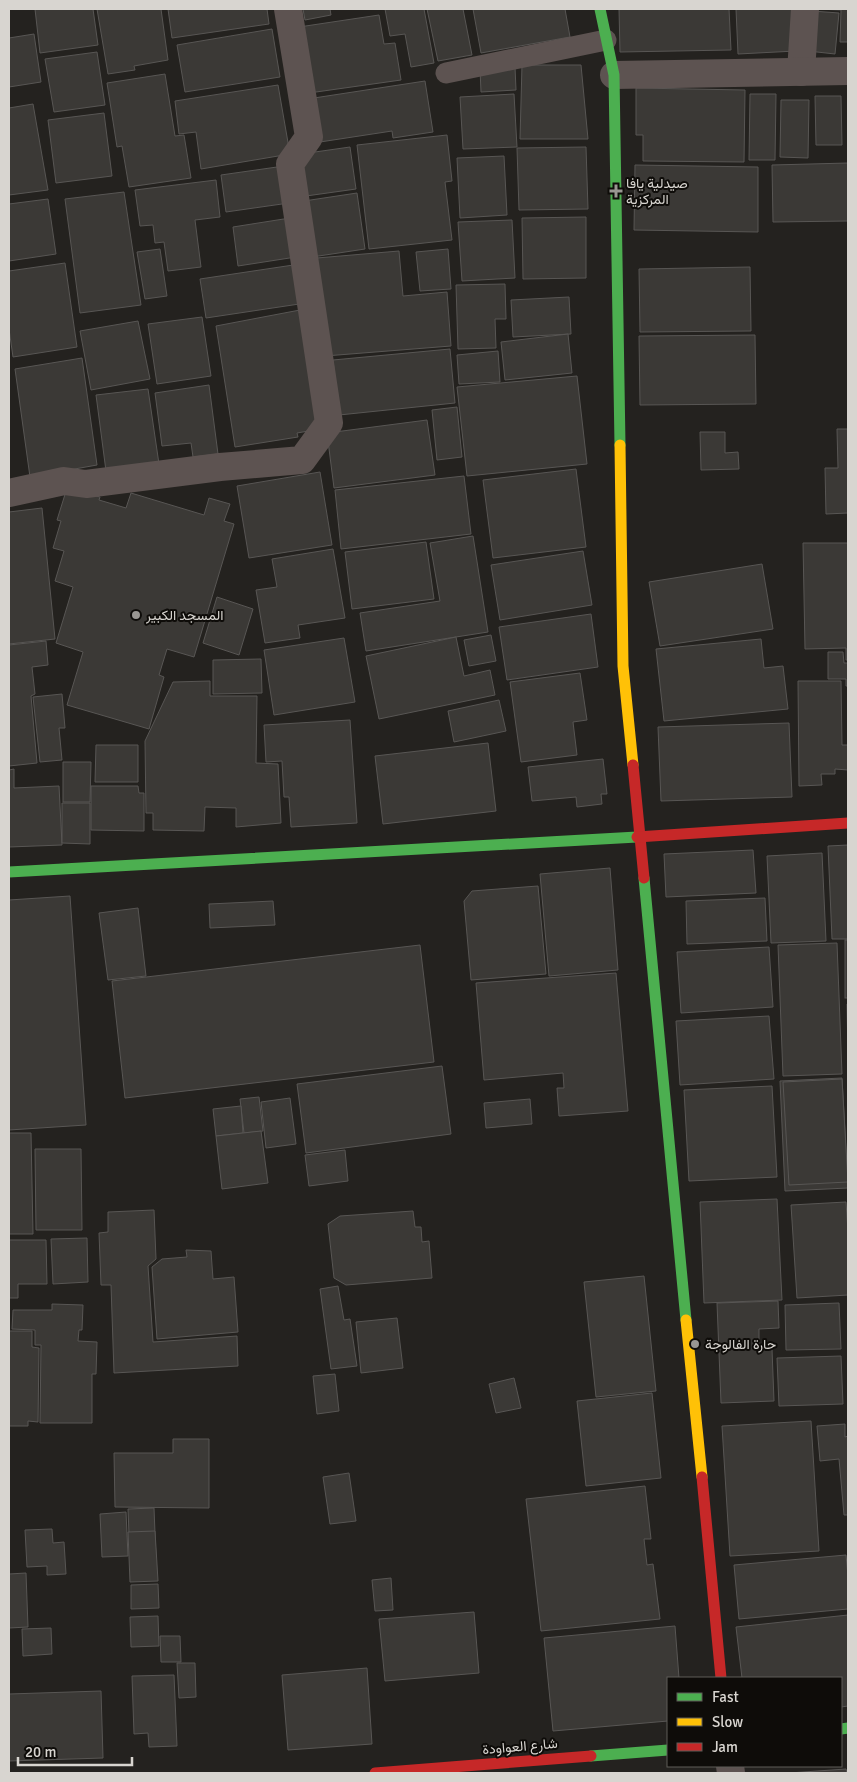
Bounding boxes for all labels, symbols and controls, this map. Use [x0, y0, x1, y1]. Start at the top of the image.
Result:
place label: صيدلية يافا المركزية [626, 175, 688, 208]
marker: صيدلية يافا المركزية [610, 185, 622, 197]
place label: المسجد الكبير [145, 607, 223, 624]
marker: المسجد الكبير [130, 609, 142, 621]
place label: حارة الفالوجة [705, 1336, 776, 1353]
marker: حارة الفالوجة [689, 1338, 701, 1350]
legend [667, 1677, 842, 1767]
text: Fast [712, 1688, 739, 1706]
text: Slow [712, 1713, 743, 1731]
scale bar [18, 1734, 131, 1766]
street label: شارع العواودة [482, 1735, 559, 1760]
text: Jam [712, 1738, 738, 1756]
text: 20 m [25, 1743, 56, 1761]

